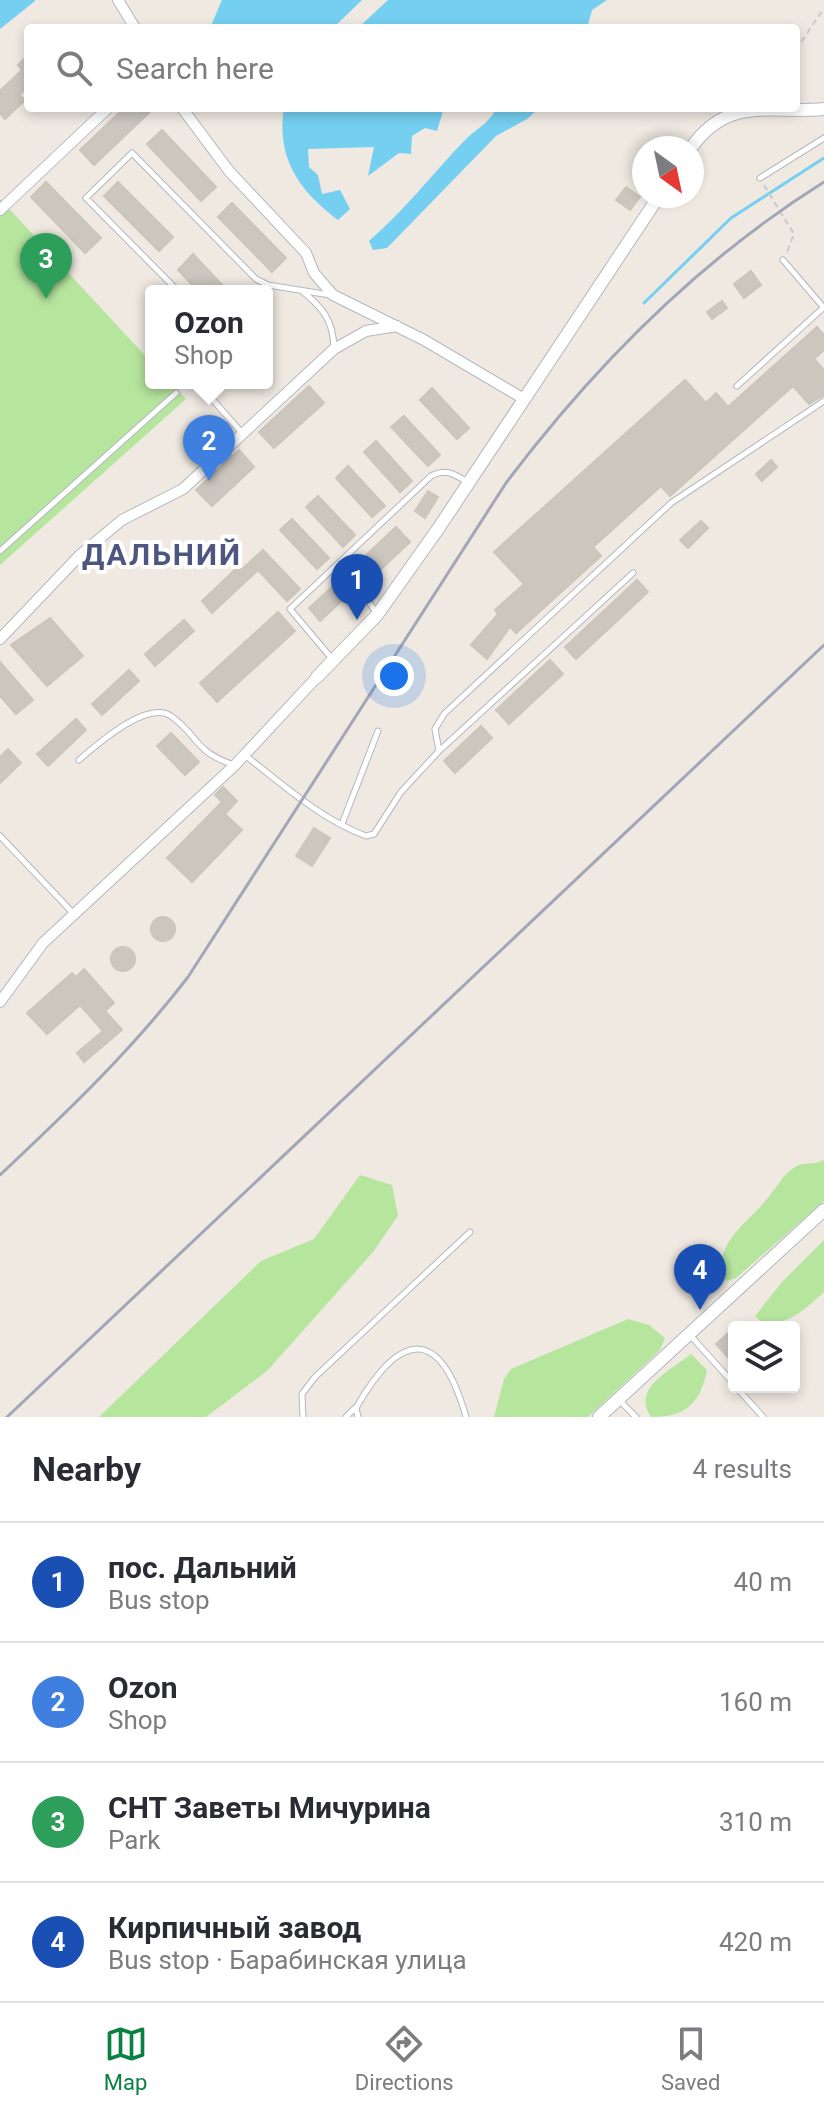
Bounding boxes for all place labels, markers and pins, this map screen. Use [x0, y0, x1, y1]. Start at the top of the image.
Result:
pin: 3 [20, 233, 72, 299]
pin: 2 [183, 415, 235, 481]
pin: 1 [331, 554, 383, 620]
pin: 4 [674, 1244, 726, 1310]

